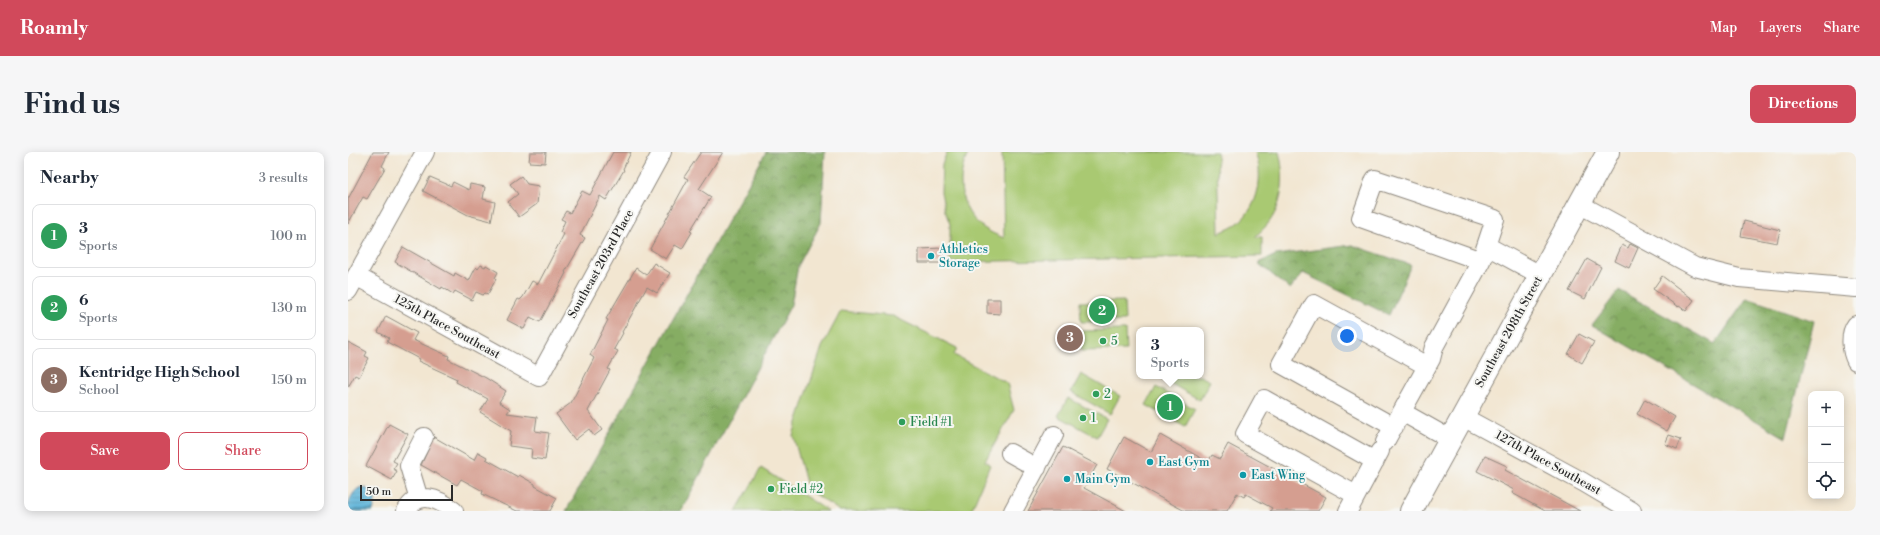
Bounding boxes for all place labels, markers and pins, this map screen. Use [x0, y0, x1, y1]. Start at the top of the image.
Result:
place label: Athletics Storage [938, 242, 988, 271]
marker: Athletics Storage [926, 251, 936, 261]
pin: 2 [1089, 296, 1115, 326]
pin: 3 [1057, 323, 1083, 353]
place label: 5 [1111, 334, 1118, 349]
marker: 5 [1098, 336, 1108, 346]
place label: 2 [1104, 387, 1111, 402]
marker: 2 [1091, 389, 1101, 399]
pin: 1 [1157, 392, 1183, 422]
place label: 1 [1091, 411, 1097, 426]
marker: 1 [1078, 413, 1088, 423]
place label: Field #1 [910, 415, 953, 430]
marker: Field #1 [897, 417, 907, 427]
place label: East Gym [1158, 455, 1210, 470]
marker: East Gym [1145, 457, 1155, 467]
place label: East Wing [1251, 468, 1306, 483]
marker: East Wing [1238, 470, 1248, 480]
place label: Main Gym [1075, 472, 1131, 487]
marker: Main Gym [1062, 474, 1072, 484]
place label: Field #2 [779, 482, 823, 497]
marker: Field #2 [766, 484, 776, 494]

